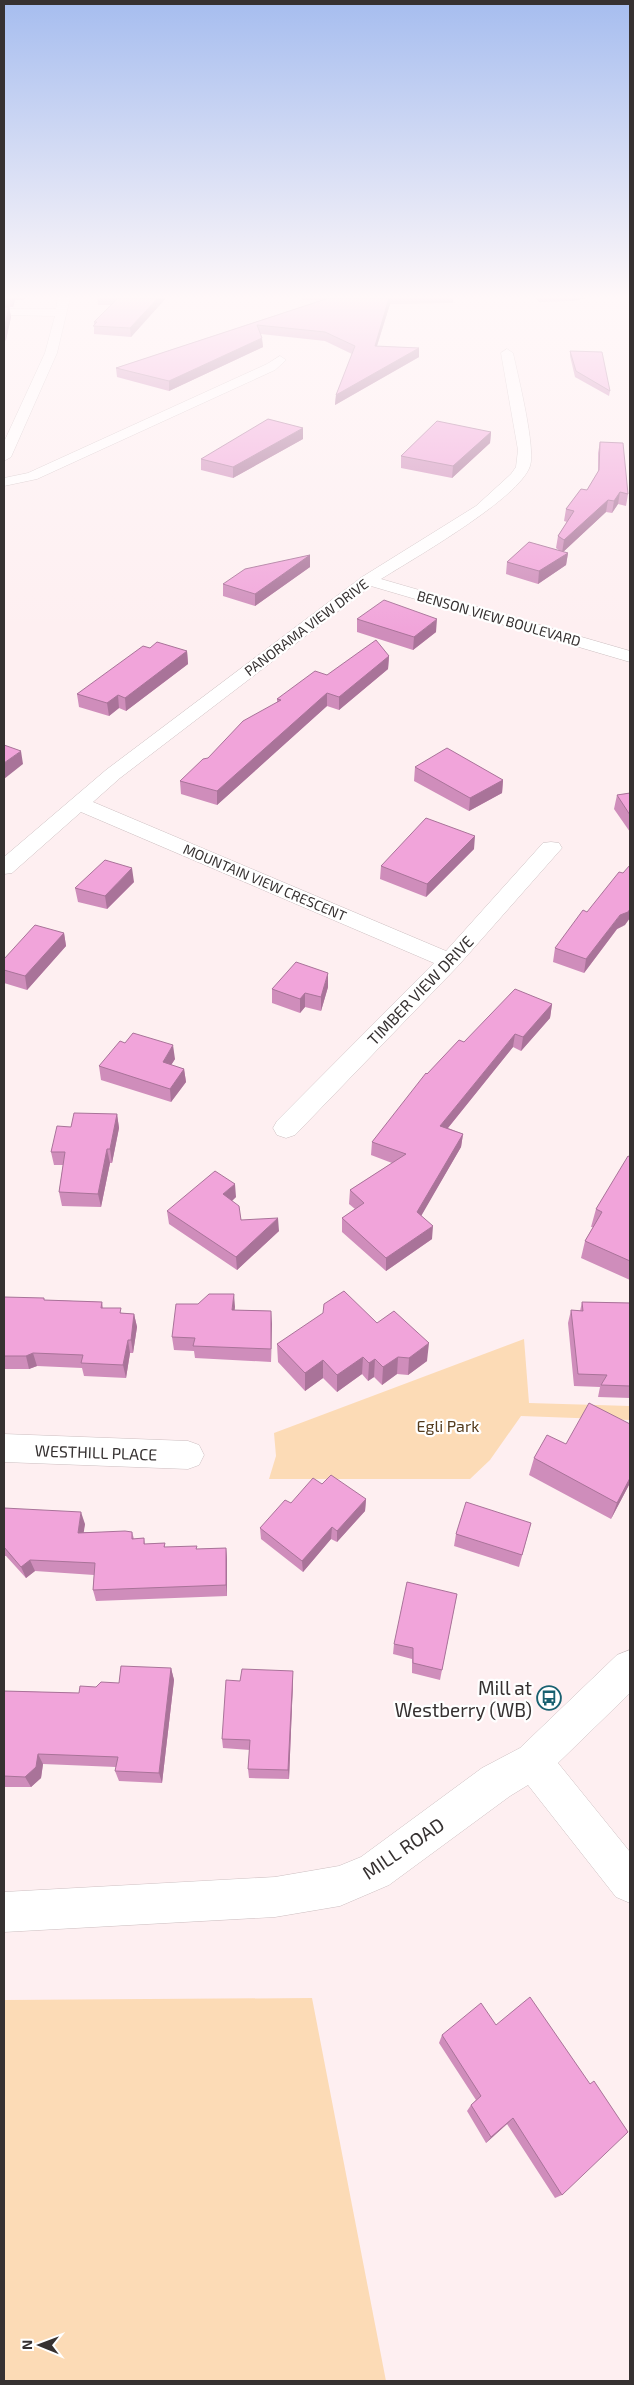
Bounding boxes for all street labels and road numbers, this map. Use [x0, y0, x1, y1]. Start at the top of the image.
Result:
street label: PANORAMA VIEW DRIVE [241, 575, 371, 679]
street label: BENSON VIEW BOULEVARD [415, 586, 583, 650]
street label: MOUNTAIN VIEW CRESCENT [181, 840, 349, 924]
street label: TIMBER VIEW DRIVE [363, 931, 477, 1048]
street label: WESTHILL PLACE [34, 1440, 158, 1464]
street label: MILL ROAD [358, 1812, 448, 1884]

